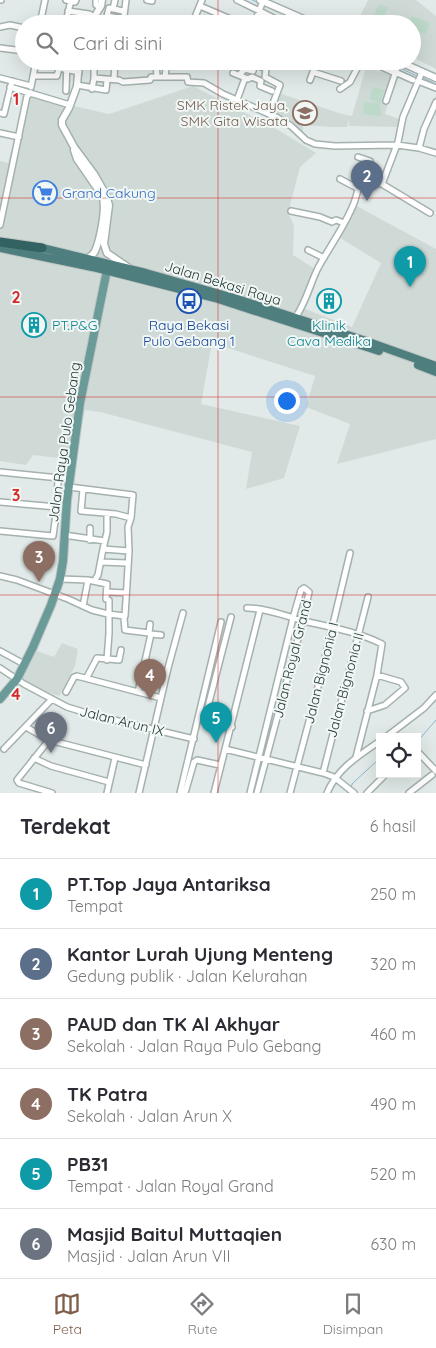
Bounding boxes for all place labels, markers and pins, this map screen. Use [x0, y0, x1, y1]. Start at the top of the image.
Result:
place label: SMK Ristek Jaya, SMK Gita Wisata [177, 96, 288, 130]
school or university icon: SMK Ristek Jaya, SMK Gita Wisata [292, 100, 318, 126]
pin: 2 [351, 160, 383, 201]
supermarket icon: Grand Cakung [32, 180, 58, 206]
place label: Grand Cakung [62, 184, 156, 202]
pin: 1 [394, 246, 426, 287]
bus stop icon: Raya Bekasi Pulo Gebang 1 [176, 288, 202, 314]
building icon: Klinik Cava Medika [316, 288, 342, 314]
building icon: PT.P&G [21, 312, 47, 338]
place label: PT.P&G [52, 316, 98, 334]
place label: Raya Bekasi Pulo Gebang 1 [143, 316, 235, 350]
place label: Klinik Cava Medika [287, 316, 371, 350]
pin: 3 [23, 541, 55, 582]
pin: 4 [134, 659, 166, 700]
pin: 5 [200, 702, 232, 743]
pin: 6 [35, 712, 67, 753]

